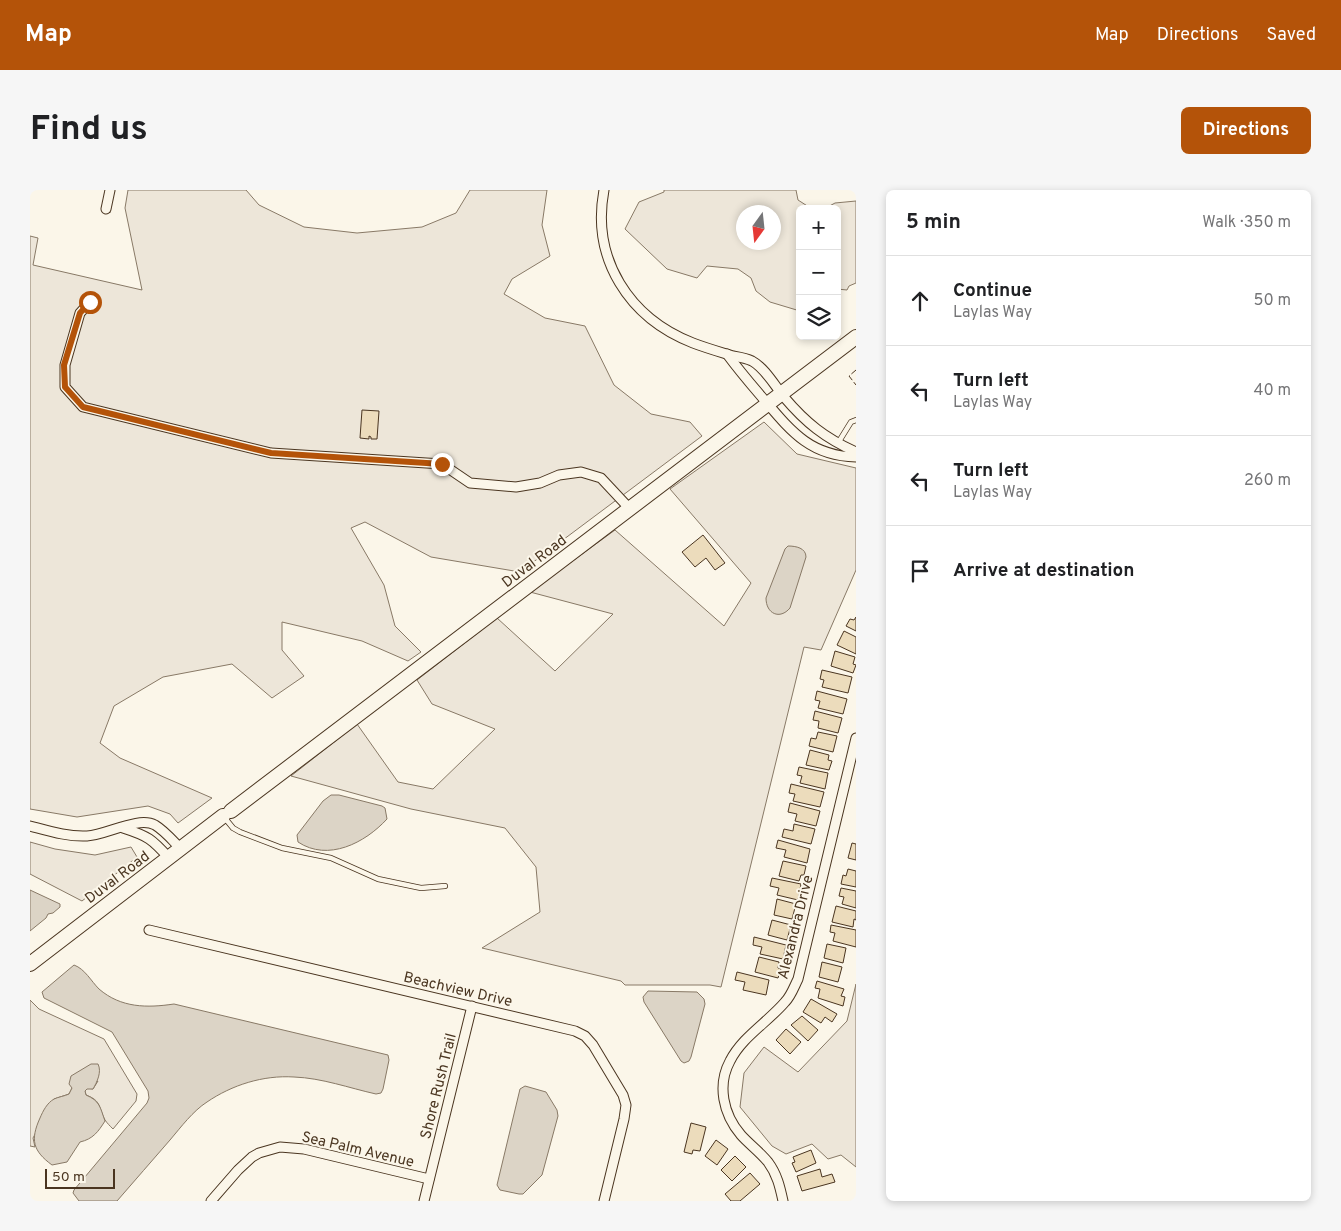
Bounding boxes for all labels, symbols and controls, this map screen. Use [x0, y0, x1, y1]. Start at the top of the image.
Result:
text: Map [25, 20, 72, 50]
text: Map [1095, 24, 1129, 47]
text: Directions [1157, 24, 1239, 47]
text: Saved [1267, 24, 1316, 47]
button: Directions [1181, 107, 1311, 154]
text: Find us [30, 108, 148, 152]
north arrow [736, 205, 781, 250]
map controls [796, 205, 841, 340]
button: + [796, 205, 841, 250]
text: 5 min [906, 209, 961, 236]
text: Walk · 350 m [1202, 213, 1291, 233]
button: − [796, 250, 841, 295]
text: Continue [953, 279, 1032, 303]
icon: ahead [906, 287, 934, 315]
route start [79, 291, 102, 314]
text: 50 m [1254, 291, 1291, 311]
button: layers [796, 295, 841, 340]
text: Laylas Way [953, 303, 1032, 323]
text: Turn left [953, 369, 1029, 393]
icon: left [906, 377, 934, 405]
text: 40 m [1253, 381, 1291, 401]
text: Laylas Way [953, 393, 1032, 413]
route end [431, 453, 454, 476]
text: Turn left [953, 459, 1029, 483]
icon: left [906, 467, 934, 495]
text: 260 m [1244, 471, 1291, 491]
text: Laylas Way [953, 483, 1032, 503]
street label: Duval Road [499, 532, 571, 593]
icon: arrive [906, 557, 934, 585]
text: Arrive at destination [953, 559, 1134, 583]
street label: Duval Road [82, 848, 154, 909]
street label: Alexandra Drive [774, 873, 819, 981]
street label: Beachview Drive [401, 969, 514, 1012]
street label: Shore Rush Trail [417, 1032, 462, 1141]
street label: Sea Palm Avenue [300, 1128, 416, 1173]
scale bar [45, 1166, 115, 1189]
text: 50 m [52, 1169, 85, 1186]

